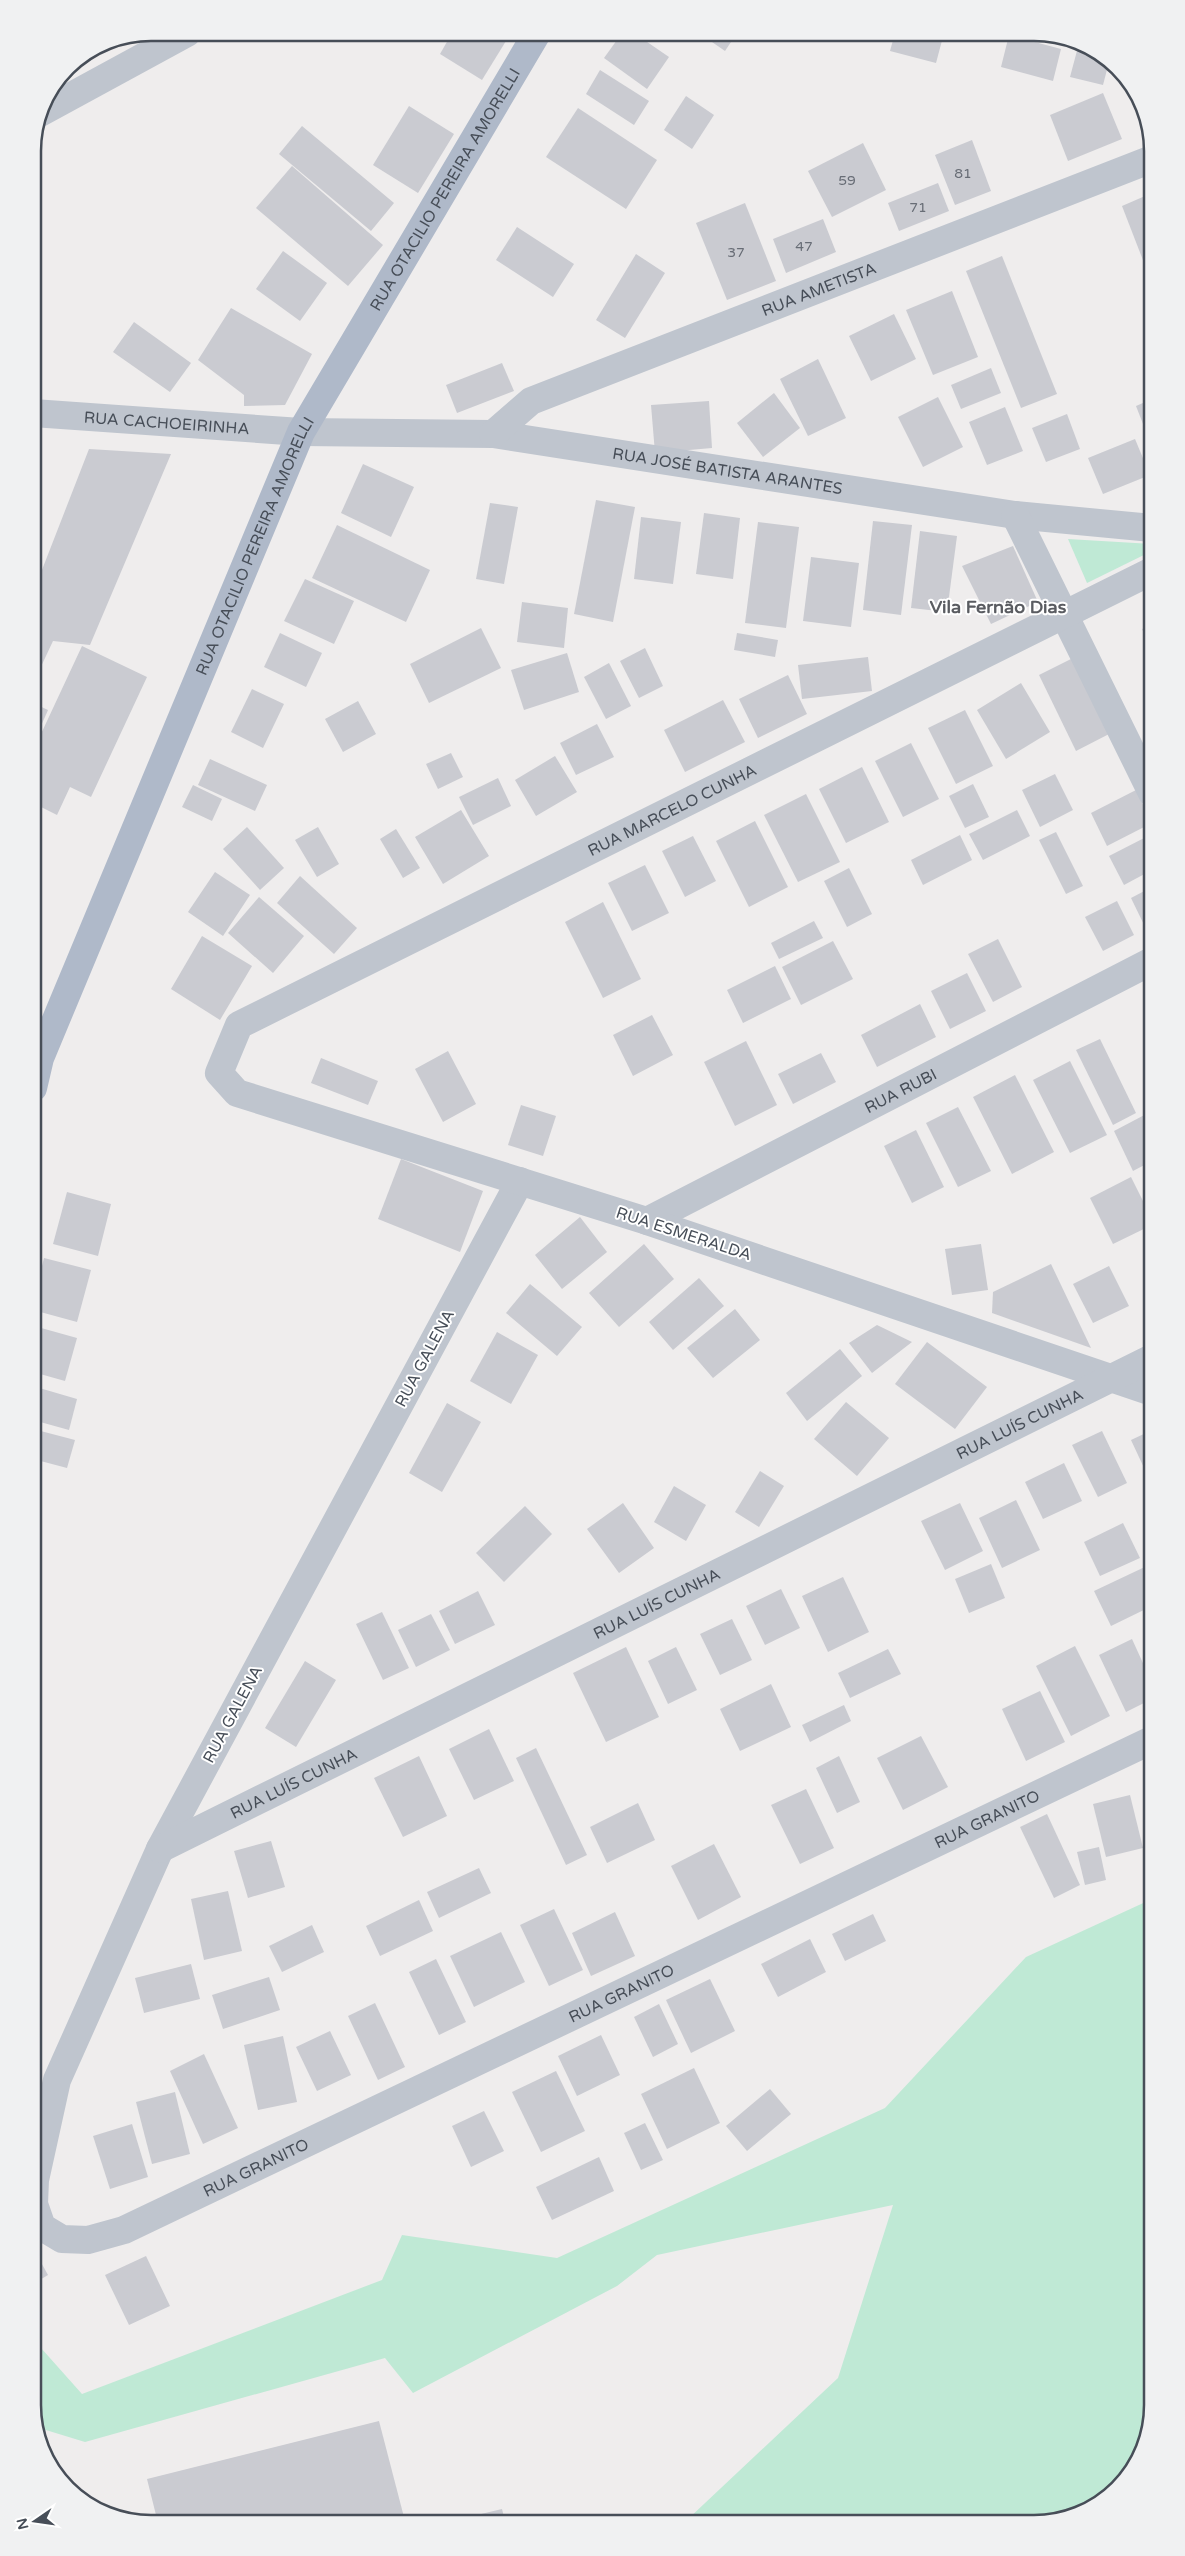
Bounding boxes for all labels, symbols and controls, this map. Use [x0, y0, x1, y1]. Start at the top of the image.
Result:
street label: RUA OTACILIO PEREIRA AMORELLI [366, 65, 525, 315]
house number: 81 [954, 165, 972, 182]
house number: 59 [838, 172, 856, 189]
house number: 71 [909, 199, 927, 216]
house number: 47 [795, 238, 813, 255]
house number: 37 [727, 244, 745, 261]
street label: RUA AMETISTA [759, 259, 879, 321]
street label: RUA CACHOEIRINHA [83, 408, 250, 439]
street label: RUA OTACILIO PEREIRA AMORELLI [192, 413, 319, 678]
street label: RUA JOSÉ BATISTA ARANTES [611, 444, 844, 499]
district label: Vila Fernão Dias [930, 596, 1067, 618]
street label: RUA MARCELO CUNHA [585, 760, 760, 861]
street label: RUA RUBI [861, 1065, 940, 1118]
street label: RUA ESMERALDA [613, 1203, 754, 1265]
street label: RUA GALENA [391, 1306, 459, 1411]
street label: RUA LUÍS CUNHA [953, 1385, 1087, 1464]
street label: RUA LUÍS CUNHA [590, 1564, 724, 1644]
street label: RUA GALENA [199, 1662, 267, 1767]
street label: RUA LUÍS CUNHA [227, 1744, 361, 1824]
street label: RUA GRANITO [931, 1786, 1043, 1853]
street label: RUA GRANITO [566, 1960, 678, 2028]
street label: RUA GRANITO [200, 2134, 312, 2202]
north arrow [10, 2496, 60, 2546]
text: N [13, 2516, 32, 2531]

